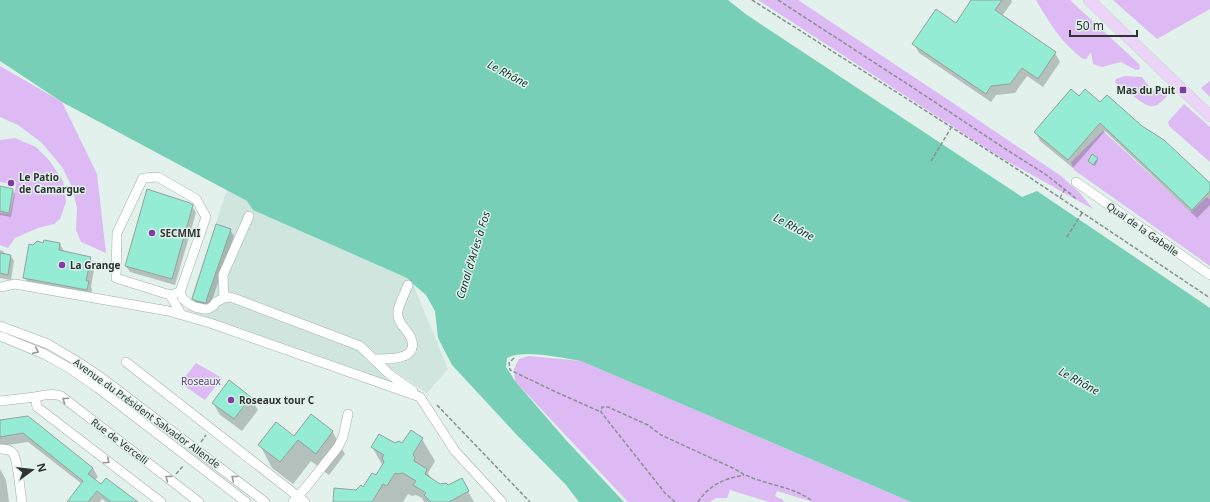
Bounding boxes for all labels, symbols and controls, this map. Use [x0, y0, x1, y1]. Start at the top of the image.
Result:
scale bar [1070, 12, 1137, 38]
text: 50 m [1076, 17, 1104, 34]
water label: Le Rhône [485, 57, 532, 91]
place label: Mas du Puit [1117, 83, 1176, 97]
marker: Mas du Puit [1178, 85, 1188, 95]
place label: Le Patio de Camargue [19, 170, 85, 196]
marker: Le Patio de Camargue [6, 178, 16, 188]
street label: Quai de la Gabelle [1104, 199, 1182, 259]
water label: Canal d'Arles à Fos [452, 209, 493, 300]
water label: Le Rhône [771, 210, 818, 244]
place label: SECMMI [160, 226, 200, 240]
marker: SECMMI [147, 228, 157, 238]
place label: La Grange [70, 258, 120, 272]
marker: La Grange [57, 260, 67, 270]
one-way arrow [32, 346, 39, 354]
street label: Avenue du Président Salvador Allende [71, 355, 224, 471]
water label: Le Rhône [1056, 363, 1103, 398]
park label: Roseaux [181, 374, 222, 388]
place label: Roseaux tour C [239, 393, 315, 407]
marker: Roseaux tour C [226, 395, 236, 405]
one-way arrow [62, 397, 69, 404]
street label: Rue de Vercelli [88, 415, 152, 467]
north arrow [12, 450, 52, 490]
one-way arrow [103, 456, 110, 463]
text: N [34, 461, 51, 474]
one-way arrow [166, 476, 173, 483]
one-way arrow [231, 476, 238, 483]

